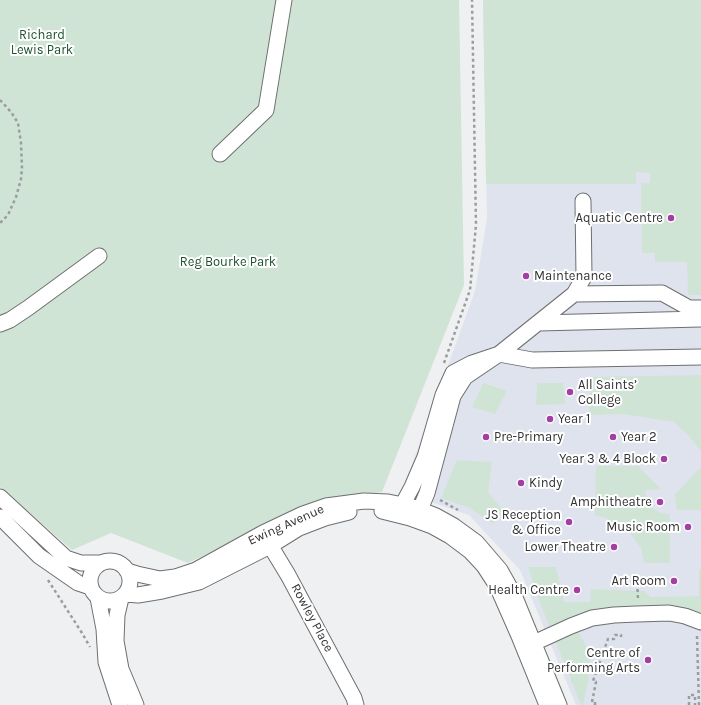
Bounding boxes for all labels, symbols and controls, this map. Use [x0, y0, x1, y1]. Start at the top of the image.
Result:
park label: Richard Lewis Park [11, 27, 73, 58]
place label: Aquatic Centre [576, 210, 663, 226]
marker: Aquatic Centre [666, 213, 676, 223]
park label: Reg Bourke Park [180, 254, 276, 270]
place label: Maintenance [534, 268, 612, 284]
marker: Maintenance [521, 271, 531, 281]
place label: All Saints’ College [578, 377, 637, 408]
marker: All Saints’ College [565, 387, 575, 397]
place label: Year 1 [558, 411, 590, 427]
marker: Year 1 [545, 414, 555, 424]
place label: Pre-Primary [494, 429, 563, 445]
place label: Year 2 [621, 429, 656, 445]
marker: Pre-Primary [481, 432, 491, 442]
marker: Year 2 [608, 432, 618, 442]
place label: Year 3 & 4 Block [559, 451, 656, 467]
marker: Year 3 & 4 Block [659, 454, 669, 464]
place label: Kindy [529, 475, 562, 491]
marker: Kindy [516, 478, 526, 488]
place label: Amphitheatre [570, 494, 652, 510]
marker: Amphitheatre [655, 497, 665, 507]
street label: Ewing Avenue [246, 501, 326, 549]
place label: JS Reception & Office [485, 507, 561, 538]
marker: JS Reception & Office [564, 517, 574, 527]
place label: Music Room [606, 519, 680, 535]
marker: Music Room [683, 522, 693, 532]
place label: Lower Theatre [524, 539, 606, 555]
marker: Lower Theatre [609, 542, 619, 552]
place label: Art Room [612, 573, 666, 589]
marker: Art Room [669, 576, 679, 586]
street label: Rowley Place [287, 581, 337, 655]
place label: Health Centre [488, 582, 569, 598]
marker: Health Centre [572, 585, 582, 595]
place label: Centre of Performing Arts [547, 645, 640, 676]
marker: Centre of Performing Arts [643, 655, 653, 665]

